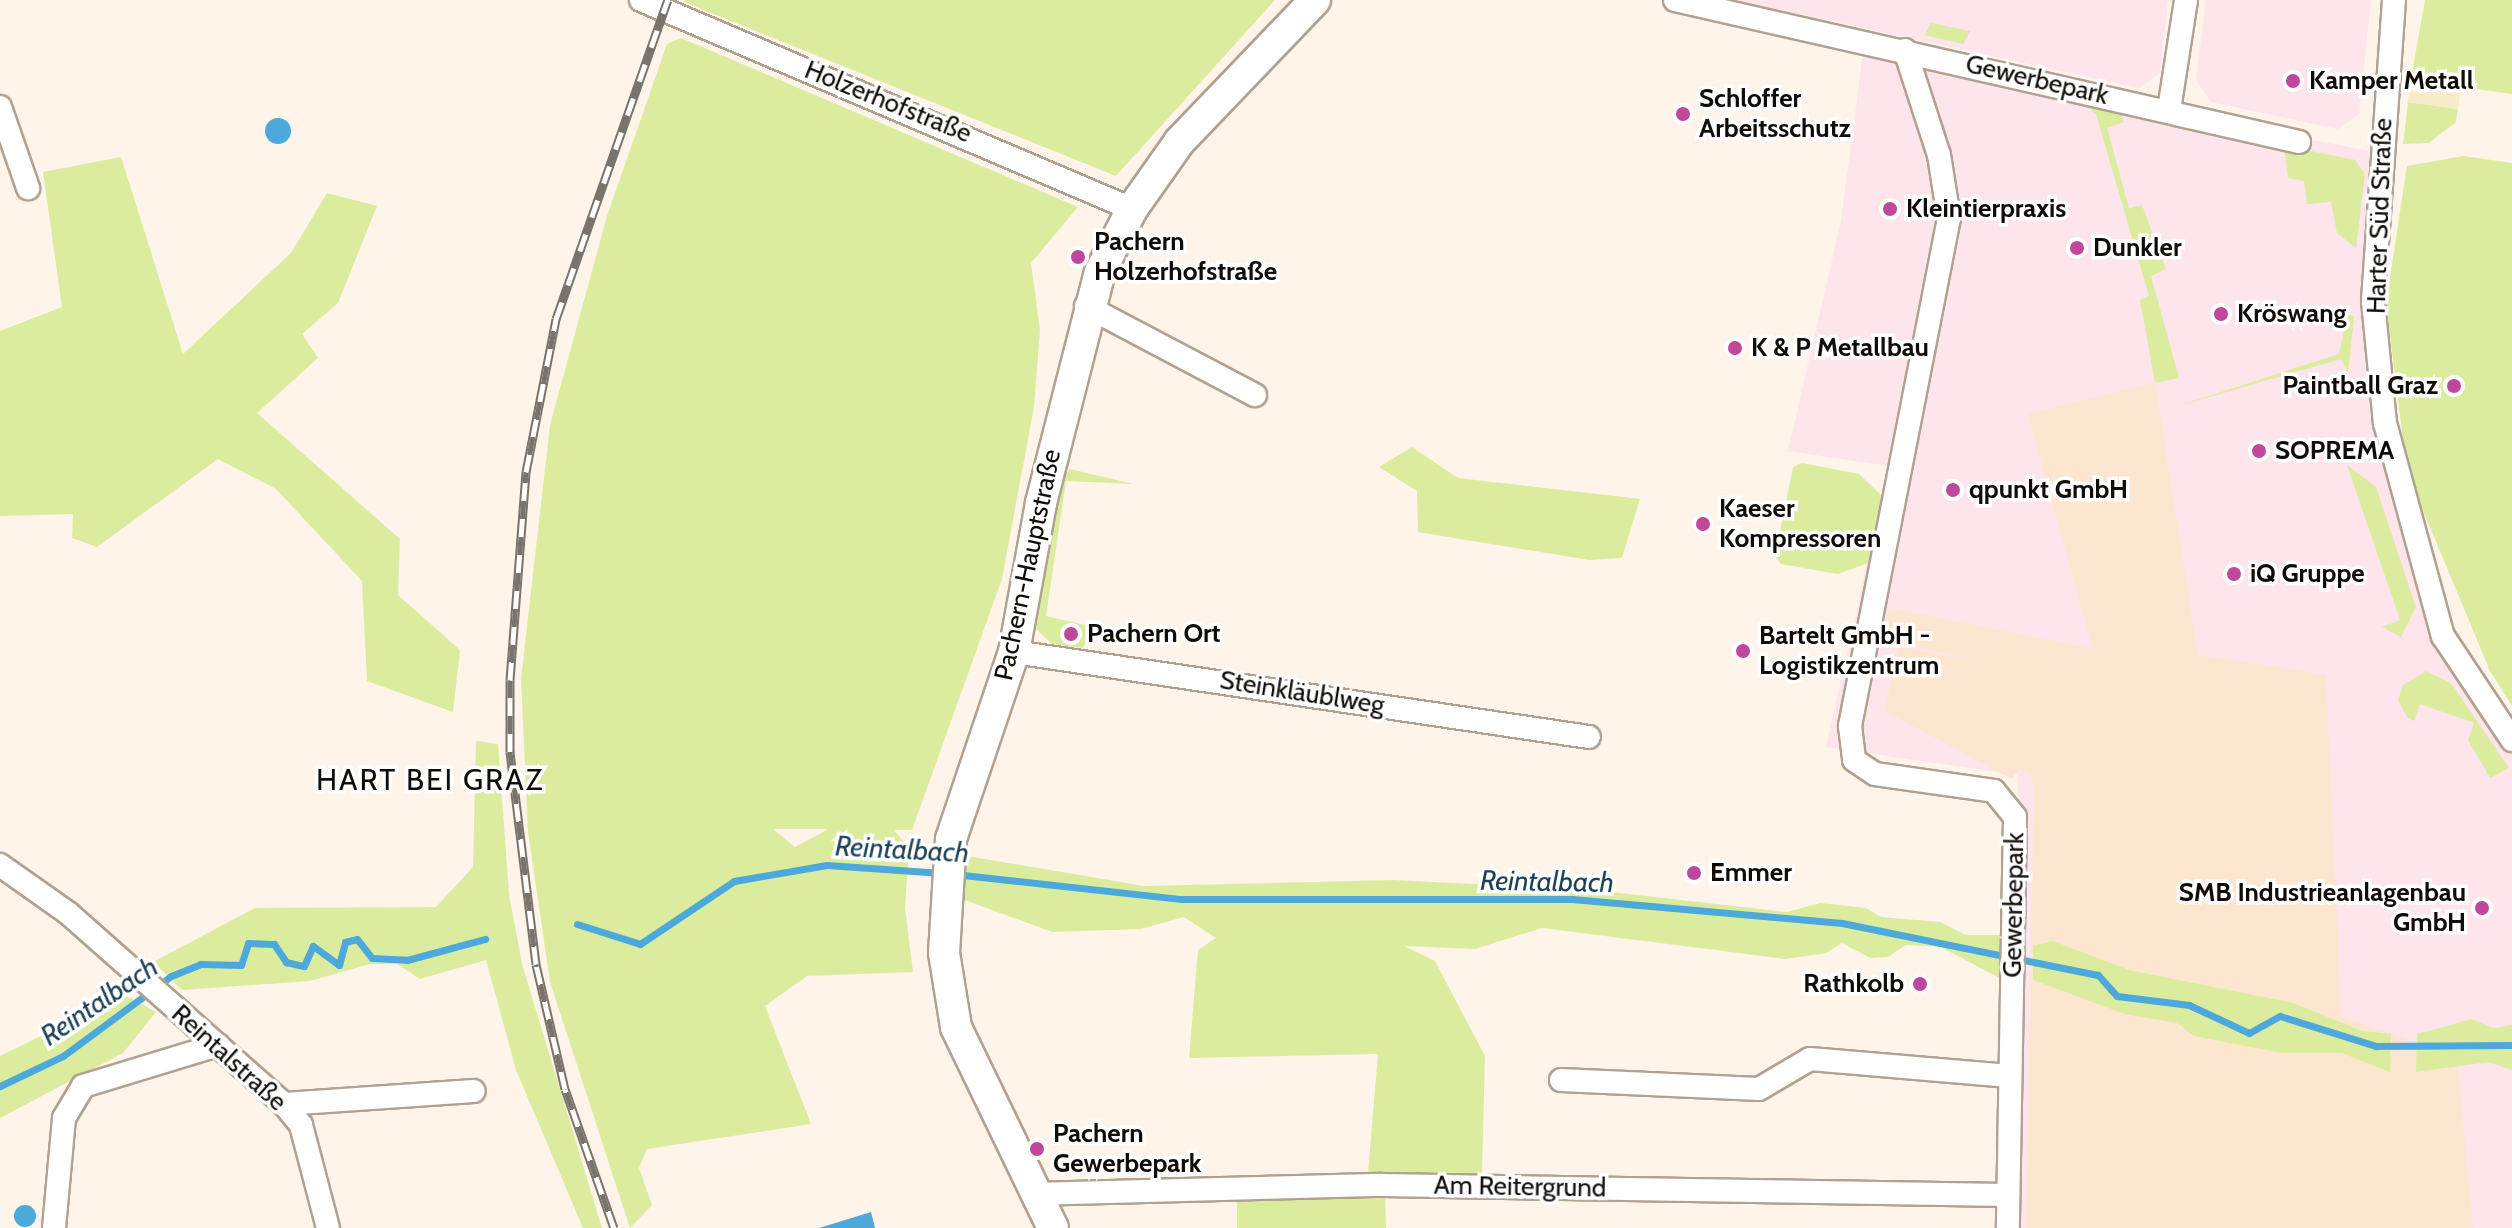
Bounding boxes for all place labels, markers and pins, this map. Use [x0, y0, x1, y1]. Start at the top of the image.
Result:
place label: Kamper Metall [2309, 65, 2474, 97]
marker: Kamper Metall [2284, 72, 2302, 90]
place label: Schloffer Arbeitsschutz [1699, 83, 1851, 144]
marker: Schloffer Arbeitsschutz [1674, 105, 1692, 123]
place label: Kleintierpraxis [1906, 193, 2066, 225]
marker: Kleintierpraxis [1881, 200, 1899, 218]
place label: Pachern Holzerhofstraße [1094, 226, 1277, 288]
place label: Dunkler [2093, 232, 2182, 264]
marker: Dunkler [2068, 239, 2086, 257]
marker: Pachern Holzerhofstraße [1069, 248, 1087, 266]
place label: Kröswang [2237, 298, 2347, 330]
marker: Kröswang [2212, 305, 2230, 323]
place label: K & P Metallbau [1751, 332, 1929, 364]
marker: K & P Metallbau [1726, 339, 1744, 357]
place label: Paintball Graz [2282, 370, 2438, 402]
marker: Paintball Graz [2445, 377, 2463, 395]
place label: SOPREMA [2275, 435, 2394, 467]
marker: SOPREMA [2250, 442, 2268, 460]
place label: qpunkt GmbH [1969, 474, 2128, 506]
marker: qpunkt GmbH [1944, 481, 1962, 499]
place label: Kaeser Kompressoren [1719, 493, 1881, 554]
marker: Kaeser Kompressoren [1694, 515, 1712, 533]
place label: iQ Gruppe [2250, 558, 2365, 590]
marker: iQ Gruppe [2225, 565, 2243, 583]
place label: Pachern Ort [1087, 618, 1221, 650]
place label: Bartelt GmbH - Logistikzentrum [1759, 620, 1939, 682]
marker: Pachern Ort [1062, 625, 1080, 643]
marker: Bartelt GmbH - Logistikzentrum [1734, 642, 1752, 660]
place label: Emmer [1710, 857, 1792, 889]
marker: Emmer [1685, 864, 1703, 882]
place label: SMB Industrieanlagenbau GmbH [2179, 877, 2466, 938]
marker: SMB Industrieanlagenbau GmbH [2473, 899, 2491, 917]
place label: Rathkolb [1803, 968, 1904, 1000]
marker: Rathkolb [1911, 975, 1929, 993]
place label: Pachern Gewerbepark [1053, 1118, 1201, 1180]
marker: Pachern Gewerbepark [1028, 1140, 1046, 1158]

